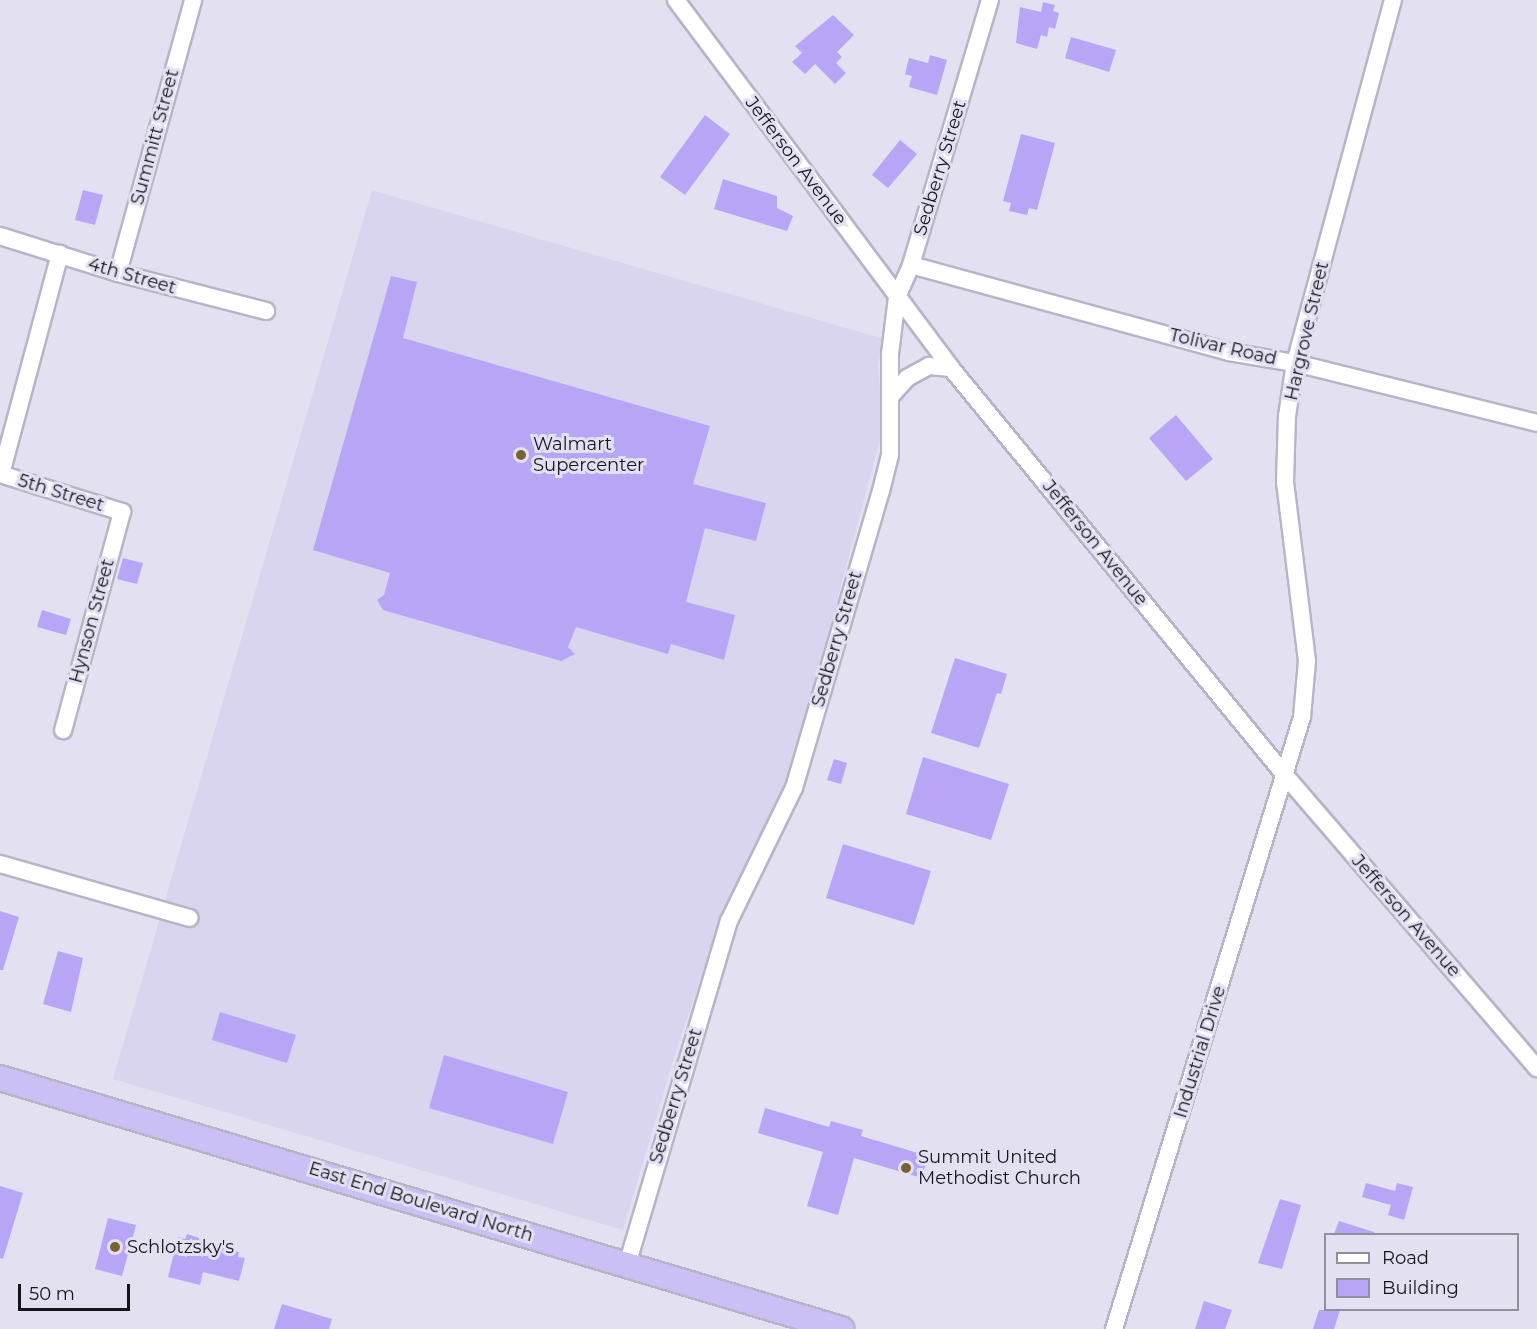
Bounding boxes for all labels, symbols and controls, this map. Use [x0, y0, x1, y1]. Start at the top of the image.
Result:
street label: Summitt Street [127, 67, 183, 207]
street label: Jefferson Avenue [741, 93, 851, 229]
street label: Sedberry Street [909, 98, 971, 238]
street label: 4th Street [86, 253, 178, 299]
street label: Hargrove Street [1280, 259, 1334, 403]
street label: Tolivar Road [1167, 324, 1279, 370]
place label: Walmart Supercenter [533, 434, 644, 476]
marker: Walmart Supercenter [514, 448, 528, 462]
street label: 5th Street [15, 470, 107, 516]
street label: Jefferson Avenue [1038, 476, 1152, 610]
street label: Hynson Street [65, 556, 119, 686]
street label: Sedberry Street [807, 569, 867, 709]
street label: Jefferson Avenue [1347, 850, 1465, 982]
street label: Industrial Drive [1170, 983, 1230, 1121]
street label: Sedberry Street [645, 1026, 707, 1166]
place label: Summit United Methodist Church [918, 1147, 1081, 1190]
street label: East End Boulevard North [306, 1157, 536, 1247]
marker: Summit United Methodist Church [899, 1161, 913, 1175]
legend [1324, 1233, 1519, 1311]
place label: Schlotzsky's [127, 1236, 234, 1258]
marker: Schlotzsky's [108, 1240, 122, 1254]
text: Road [1382, 1247, 1429, 1269]
scale bar [21, 1272, 134, 1310]
text: Building [1382, 1277, 1459, 1299]
text: 50 m [29, 1283, 75, 1305]

